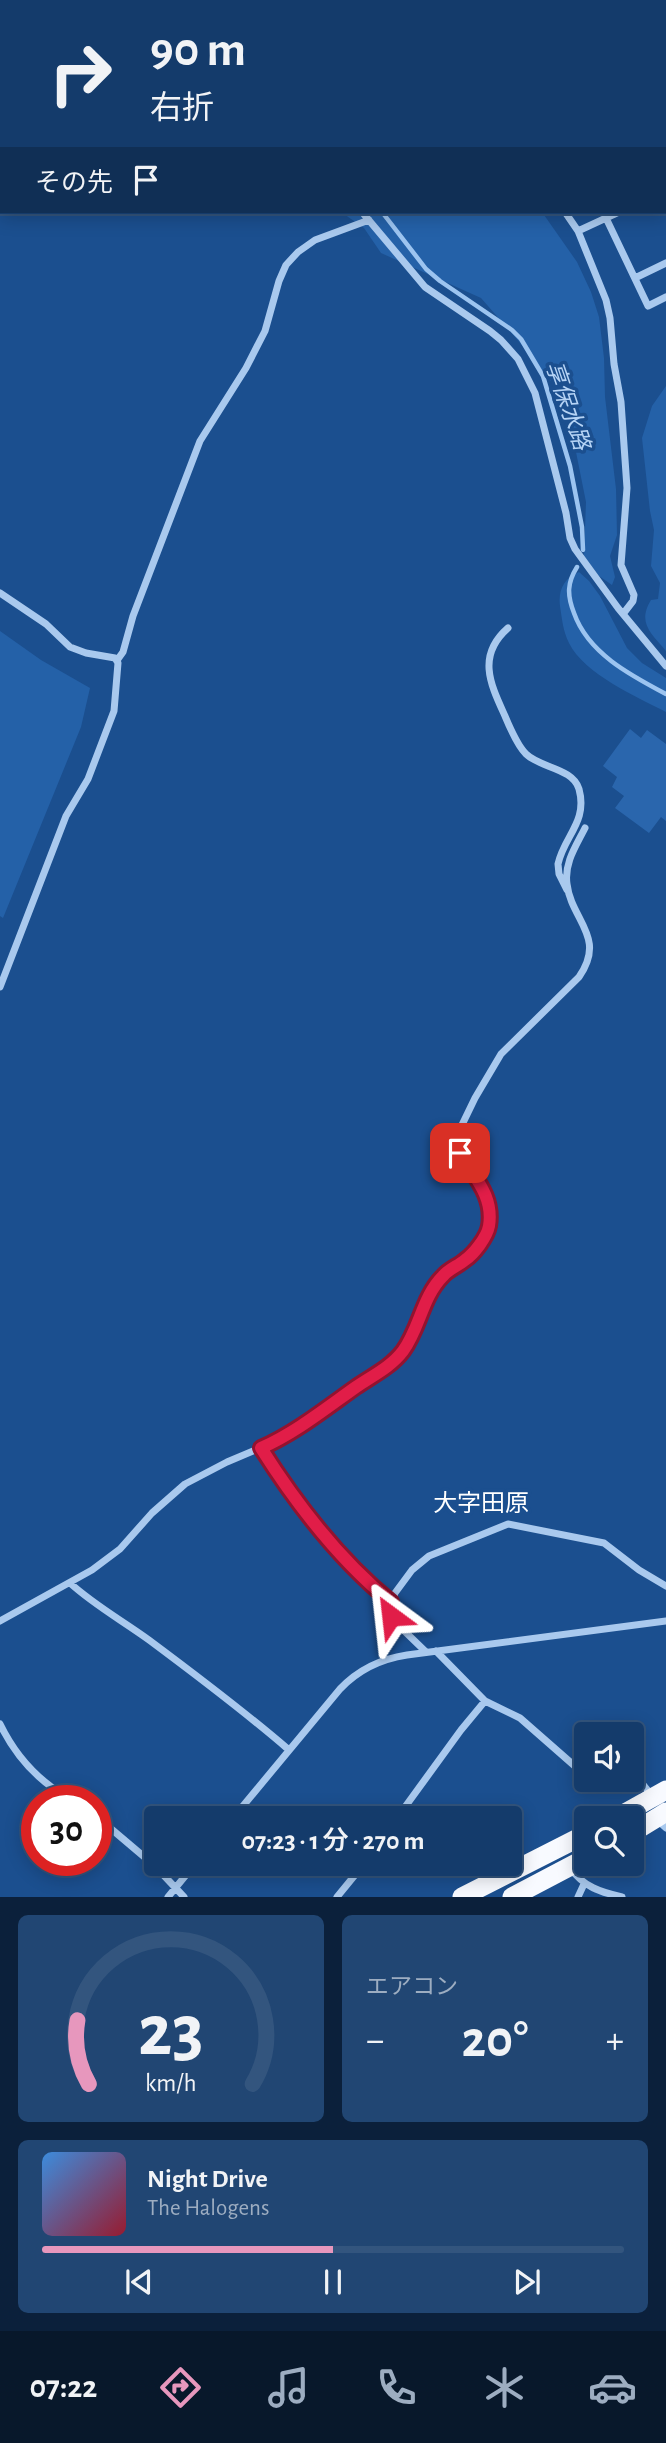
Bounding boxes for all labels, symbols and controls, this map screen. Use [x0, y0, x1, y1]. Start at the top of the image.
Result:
text: 90 m [150, 26, 246, 75]
icon: right [35, 28, 126, 119]
text: 右折 [150, 92, 214, 124]
icon: arrive [127, 161, 165, 199]
text: その先 [35, 170, 113, 196]
water label: 享保水路 [541, 358, 595, 455]
pin [430, 1123, 490, 1183]
icon: arrive [441, 1134, 479, 1172]
district label: 大字田原 [433, 1491, 529, 1516]
position arrow [354, 1579, 428, 1653]
map controls [574, 1722, 644, 1876]
button: sound [574, 1722, 644, 1792]
speed limit sign: 30 [21, 1785, 112, 1876]
button: search [574, 1806, 644, 1876]
text: 07:23 · 1 分 · 270 m [241, 1828, 425, 1854]
text: エアコン [366, 1976, 458, 1999]
text: 23 [138, 1997, 204, 2070]
text: 20° [462, 2014, 528, 2066]
text: − [366, 2022, 384, 2060]
text: + [606, 2022, 624, 2060]
text: km/h [145, 2071, 197, 2096]
text: Night Drive [147, 2166, 268, 2192]
text: The Halogens [147, 2197, 269, 2220]
icon: previous [120, 2263, 158, 2301]
icon: pause [314, 2263, 352, 2301]
icon: next [508, 2263, 546, 2301]
icon: directions [156, 2363, 205, 2412]
icon: music [264, 2363, 313, 2412]
icon: phone [372, 2363, 421, 2412]
icon: climate [480, 2363, 529, 2412]
icon: car [588, 2363, 637, 2412]
text: 07:22 [29, 2371, 97, 2403]

